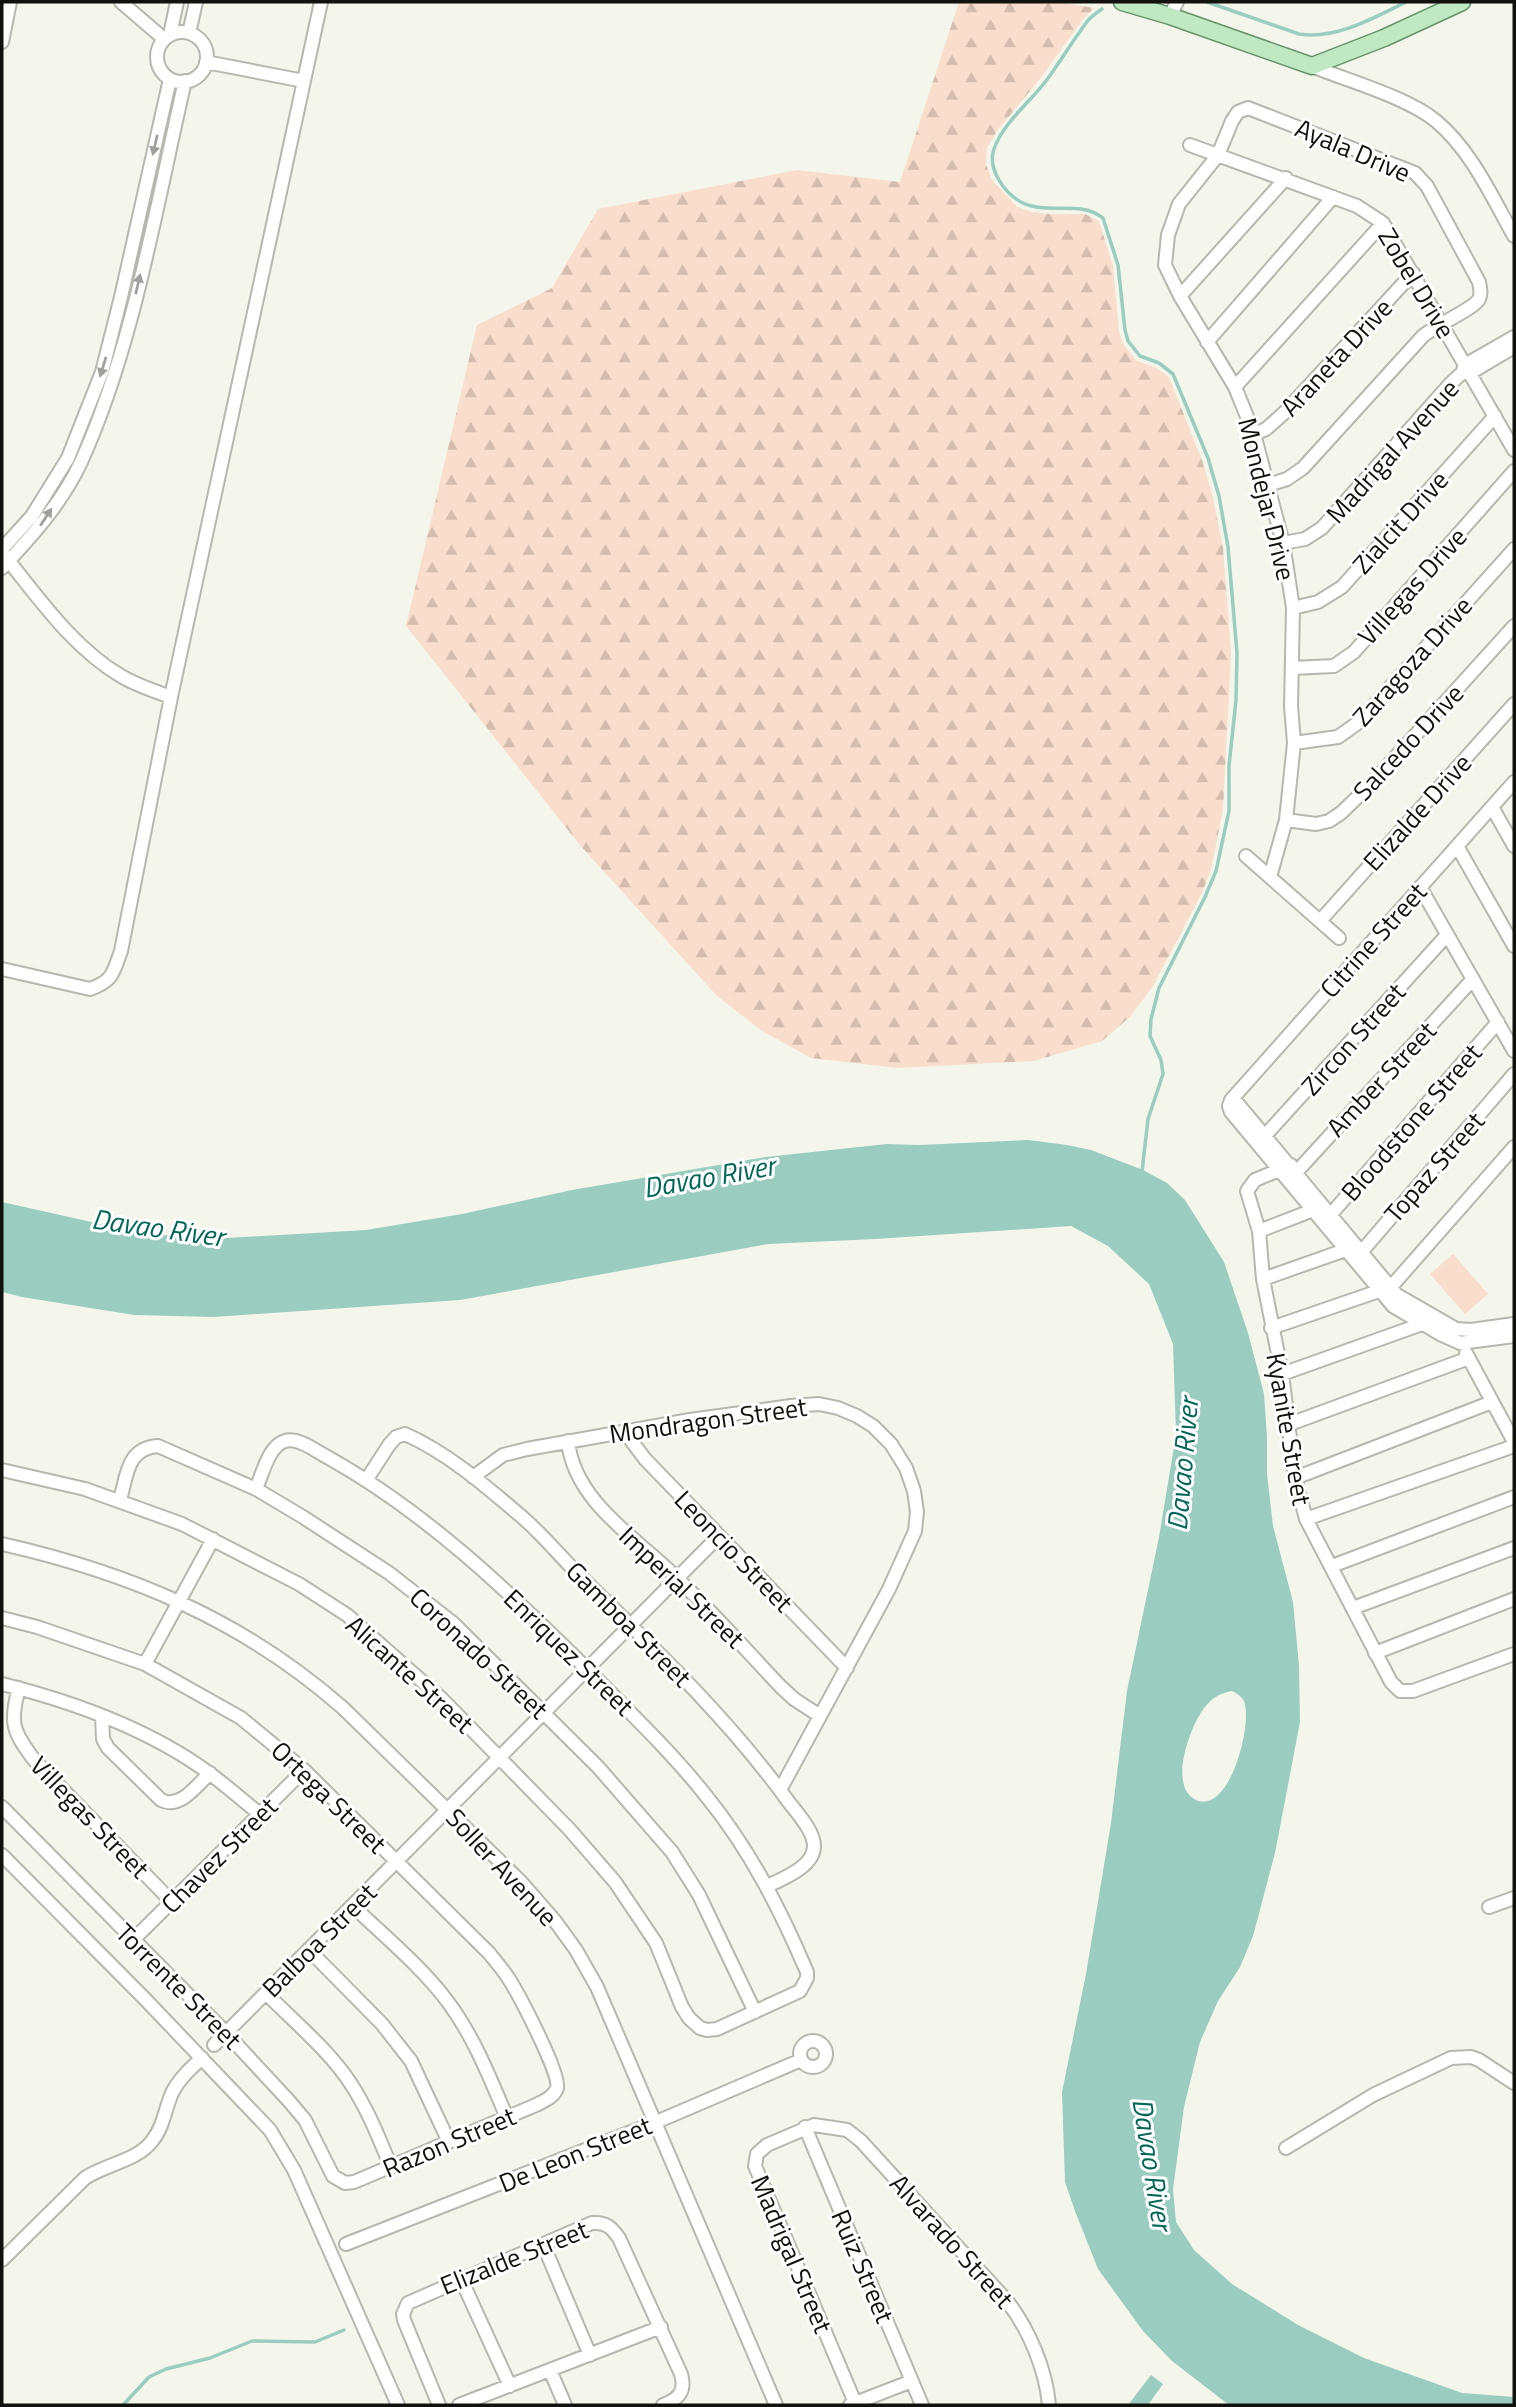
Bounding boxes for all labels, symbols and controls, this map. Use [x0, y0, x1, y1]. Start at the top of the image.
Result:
street label: Ayala Drive [1289, 108, 1417, 192]
one-way arrow [149, 134, 160, 156]
street label: Zobel Drive [1369, 220, 1465, 346]
one-way arrow [133, 273, 144, 295]
street label: Araneta Drive [1271, 289, 1401, 425]
one-way arrow [97, 356, 107, 377]
street label: Madrigal Avenue [1316, 370, 1468, 532]
street label: Mondejar Drive [1228, 413, 1306, 585]
street label: Zialcit Drive [1343, 462, 1457, 582]
one-way arrow [40, 507, 53, 527]
street label: Villegas Drive [1348, 518, 1476, 654]
street label: Zaragoza Drive [1343, 587, 1481, 735]
street label: Salcedo Drive [1343, 675, 1473, 809]
street label: Elizalde Drive [1354, 745, 1480, 879]
street label: Citrine Street [1310, 874, 1436, 1006]
street label: Zircon Street [1292, 974, 1414, 1104]
street label: Amber Street [1317, 1012, 1445, 1146]
street label: Bloodstone Street [1331, 1034, 1491, 1210]
street label: Topaz Street [1375, 1103, 1493, 1231]
water label: Davao River [640, 1143, 781, 1209]
water label: Davao River [89, 1196, 230, 1258]
street label: Kyanite Street [1256, 1350, 1322, 1508]
street label: Mondragon Street [607, 1387, 809, 1453]
water label: Davao River [1155, 1393, 1209, 1532]
street label: Leoncio Street [666, 1481, 802, 1621]
street label: Imperial Street [610, 1517, 754, 1657]
street label: Gamboa Street [557, 1552, 701, 1696]
street label: Coronado Street [401, 1578, 557, 1728]
street label: Enriquez Street [495, 1580, 643, 1724]
street label: Alicante Street [337, 1606, 483, 1742]
street label: Ortega Street [262, 1732, 396, 1862]
street label: Villegas Street [21, 1747, 159, 1887]
street label: Chavez Street [152, 1788, 286, 1922]
street label: Soller Avenue [437, 1799, 567, 1935]
street label: Balboa Street [253, 1874, 385, 2006]
street label: Torrente Street [107, 1914, 251, 2058]
water label: Davao River [1121, 2095, 1185, 2236]
street label: Razon Street [376, 2096, 522, 2188]
street label: De Leon Street [493, 2106, 657, 2202]
street label: Alvarado Street [881, 2165, 1023, 2317]
street label: Madrigal Street [741, 2169, 843, 2339]
street label: Ruiz Street [822, 2203, 904, 2329]
street label: Elizalde Street [434, 2210, 594, 2304]

